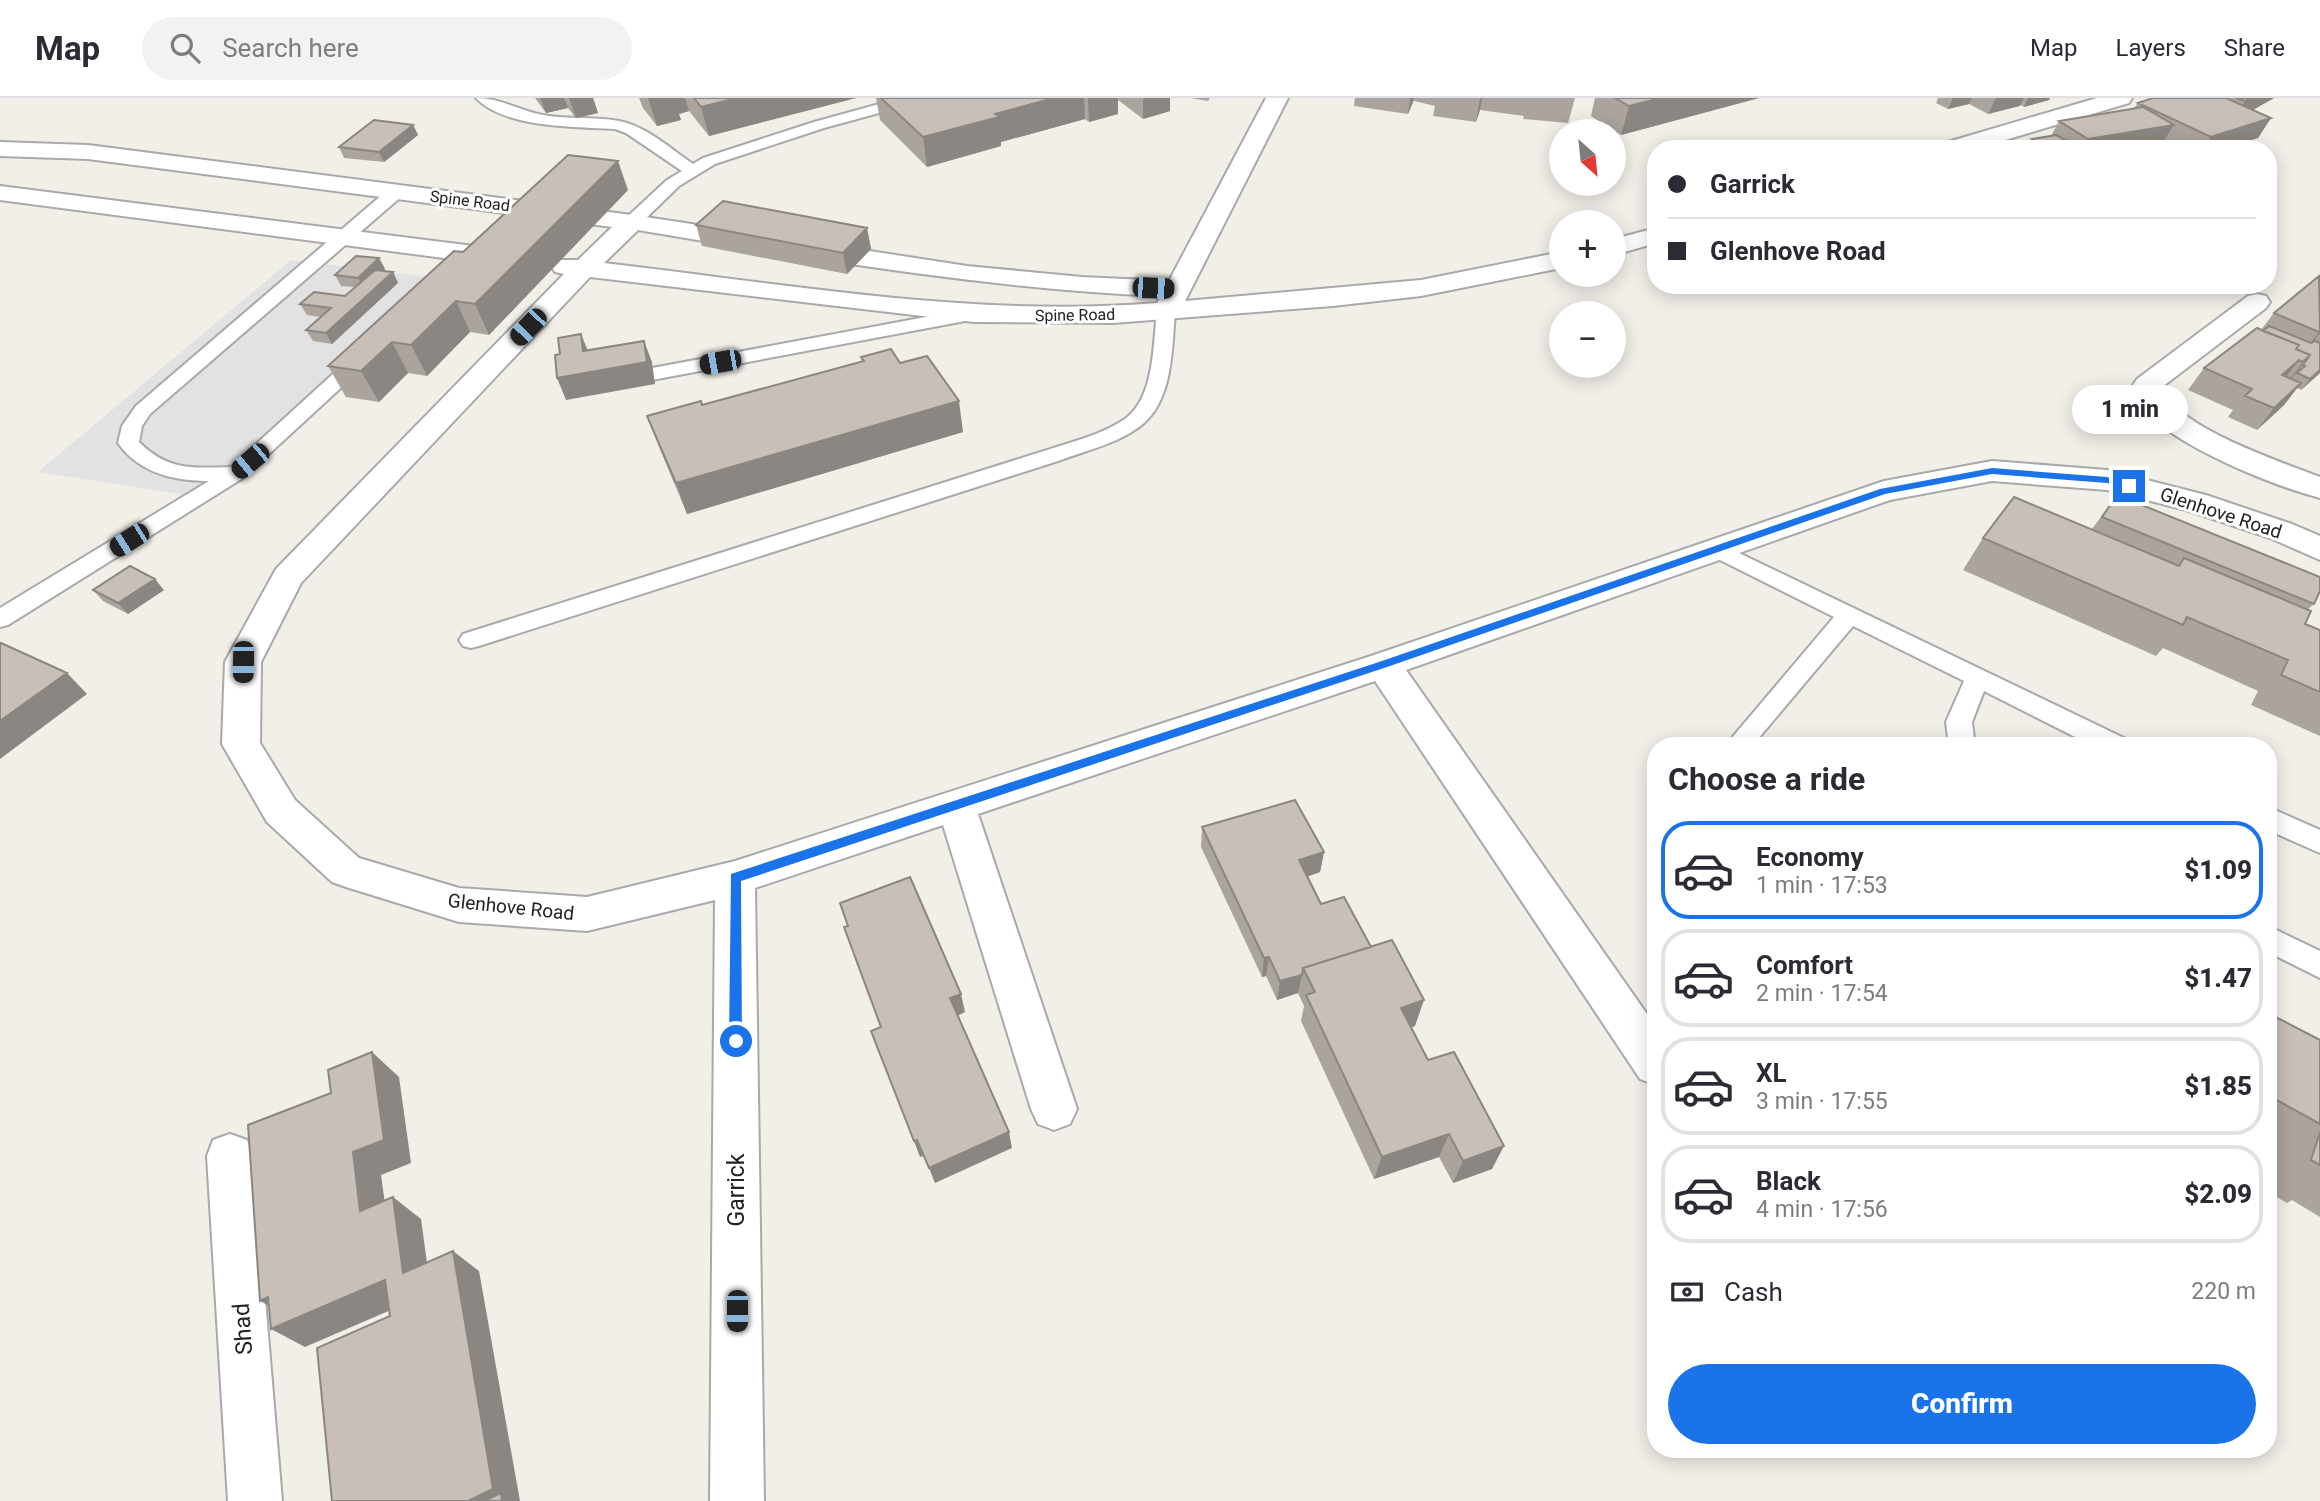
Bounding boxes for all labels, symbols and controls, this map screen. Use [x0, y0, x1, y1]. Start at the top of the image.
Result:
search box [142, 17, 632, 80]
text: Map [35, 29, 100, 68]
icon: search [166, 29, 204, 67]
text: Search here [222, 33, 359, 63]
text: Map [2030, 34, 2078, 62]
text: Layers [2116, 34, 2186, 62]
text: Share [2224, 34, 2285, 62]
north arrow [1549, 119, 1626, 196]
map controls [1549, 119, 1626, 378]
text: Garrick [1710, 169, 1795, 199]
street label: Spine Road [429, 187, 511, 215]
button: + [1549, 210, 1626, 287]
text: Glenhove Road [1710, 236, 1886, 266]
car [1132, 277, 1175, 299]
button: − [1549, 301, 1626, 378]
car [506, 305, 551, 349]
street label: Spine Road [1035, 305, 1115, 325]
car [698, 348, 743, 376]
callout: 1 min [2071, 384, 2187, 434]
text: 1 min [2101, 396, 2159, 423]
car [228, 439, 273, 483]
route end [2113, 470, 2145, 502]
street label: Glenhove Road [2157, 482, 2285, 544]
car [106, 520, 153, 560]
car [233, 641, 254, 683]
text: Choose a ride [1668, 760, 1865, 798]
icon: car [1672, 839, 1735, 902]
text: Economy [1756, 842, 1863, 872]
text: $1.09 [2184, 855, 2252, 885]
text: 1 min · 17:53 [1756, 872, 1888, 899]
street label: Glenhove Road [447, 889, 575, 925]
icon: car [1672, 947, 1735, 1010]
text: Comfort [1756, 950, 1853, 980]
text: $1.47 [2184, 963, 2252, 993]
text: 2 min · 17:54 [1756, 980, 1888, 1007]
route start [720, 1025, 752, 1057]
icon: car [1672, 1055, 1735, 1118]
text: XL [1756, 1058, 1787, 1088]
text: $1.85 [2184, 1071, 2252, 1101]
text: 3 min · 17:55 [1756, 1088, 1888, 1115]
street label: Garrick [723, 1153, 750, 1227]
icon: car [1672, 1163, 1735, 1226]
text: Black [1756, 1166, 1821, 1196]
text: $2.09 [2184, 1179, 2252, 1209]
text: 4 min · 17:56 [1756, 1196, 1888, 1223]
icon: cash [1668, 1273, 1706, 1311]
text: Cash [1724, 1277, 1783, 1307]
text: 220 m [2191, 1278, 2256, 1305]
car [727, 1290, 748, 1332]
street label: Shad [228, 1302, 258, 1356]
button: Confirm [1668, 1364, 2256, 1444]

